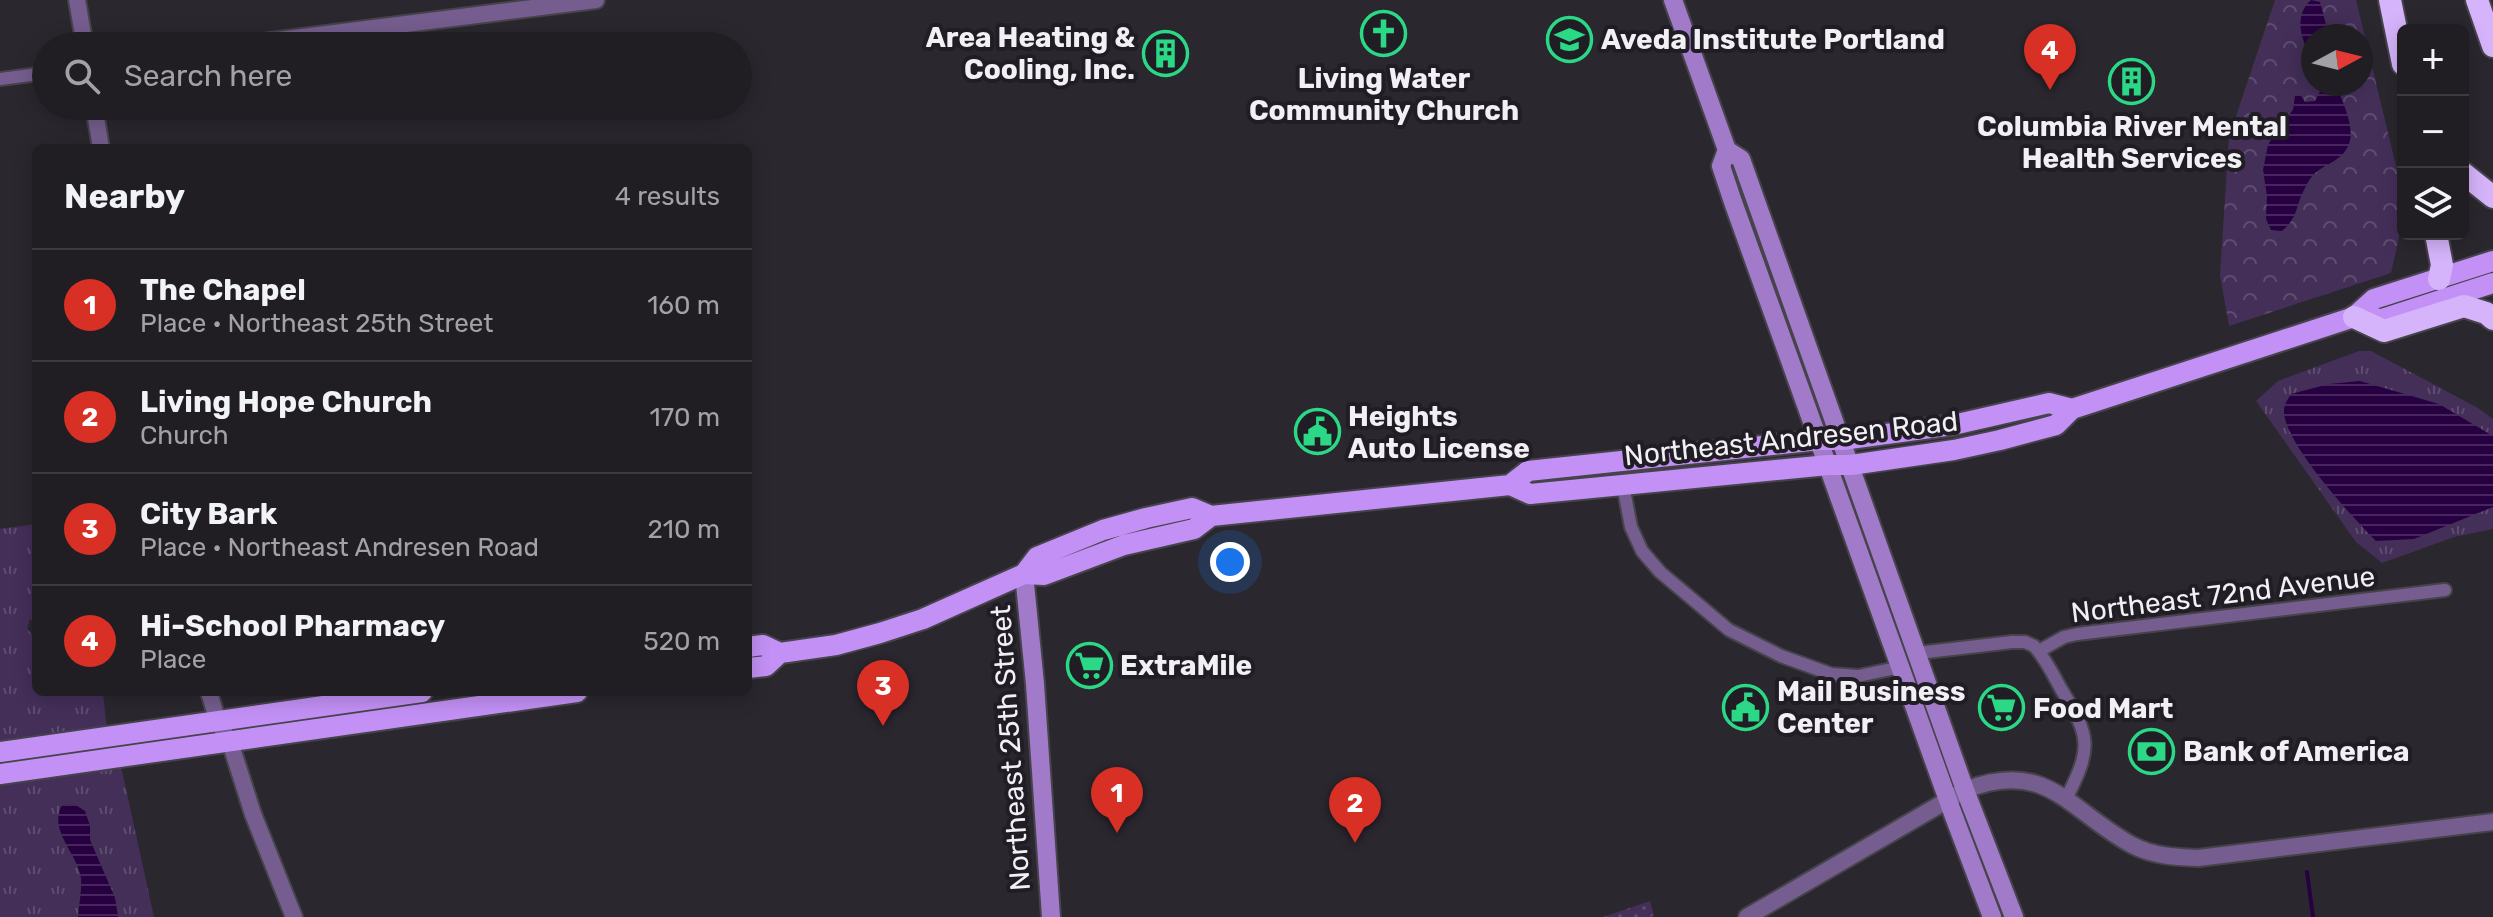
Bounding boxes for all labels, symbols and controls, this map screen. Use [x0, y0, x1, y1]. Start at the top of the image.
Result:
church icon: Living Water Community Church [1360, 9, 1408, 57]
school or university icon: Aveda Institute Portland [1546, 15, 1594, 63]
place label: Area Heating & Cooling, Inc. [926, 21, 1135, 86]
place label: Aveda Institute Portland [1601, 23, 1945, 56]
pin: 4 [2024, 24, 2076, 90]
north arrow [2301, 24, 2373, 96]
map controls [2397, 24, 2469, 240]
button: + [2397, 24, 2469, 96]
building icon: Area Heating & Cooling, Inc. [1142, 29, 1190, 77]
search box [32, 32, 752, 120]
icon: search [60, 54, 104, 98]
text: Search here [124, 58, 292, 94]
building icon: Columbia River Mental Health Services [2108, 58, 2156, 106]
place label: Living Water Community Church [1249, 62, 1519, 127]
button: − [2397, 96, 2469, 168]
place label: Columbia River Mental Health Services [1977, 110, 2287, 175]
button: layers [2397, 168, 2469, 240]
text: Nearby [64, 176, 185, 217]
text: 4 results [615, 181, 720, 212]
text: The Chapel [140, 272, 306, 308]
text: 1 [84, 290, 96, 321]
text: 160 m [647, 290, 720, 321]
text: Place · Northeast 25th Street [140, 308, 493, 339]
text: Living Hope Church [140, 384, 432, 420]
place label: Heights Auto License [1348, 400, 1530, 465]
text: 2 [82, 402, 98, 433]
text: 170 m [650, 402, 720, 433]
street label: Northeast Andresen Road [1623, 405, 1959, 472]
public building icon: Heights Auto License [1293, 408, 1341, 456]
text: Church [140, 420, 229, 451]
text: City Bark [140, 496, 277, 532]
text: 3 [81, 514, 99, 545]
text: 210 m [648, 514, 720, 545]
text: Place · Northeast Andresen Road [140, 532, 539, 563]
your location [1210, 542, 1250, 582]
street label: Northeast 72nd Avenue [2069, 559, 2377, 630]
street label: Northeast 25th Street [984, 604, 1037, 892]
text: Hi-School Pharmacy [140, 608, 445, 644]
text: 4 [81, 626, 99, 657]
text: 520 m [643, 626, 720, 657]
supermarket icon: ExtraMile [1065, 641, 1113, 689]
text: Place [140, 644, 206, 675]
place label: ExtraMile [1120, 649, 1252, 682]
pin: 3 [857, 660, 909, 726]
place label: Mail Business Center [1777, 675, 1965, 740]
public building icon: Mail Business Center [1722, 683, 1770, 731]
supermarket icon: Food Mart [1978, 684, 2026, 732]
place label: Food Mart [2033, 692, 2173, 725]
bank icon: Bank of America [2128, 727, 2176, 775]
place label: Bank of America [2183, 735, 2410, 768]
pin: 1 [1091, 767, 1143, 833]
pin: 2 [1329, 777, 1381, 843]

